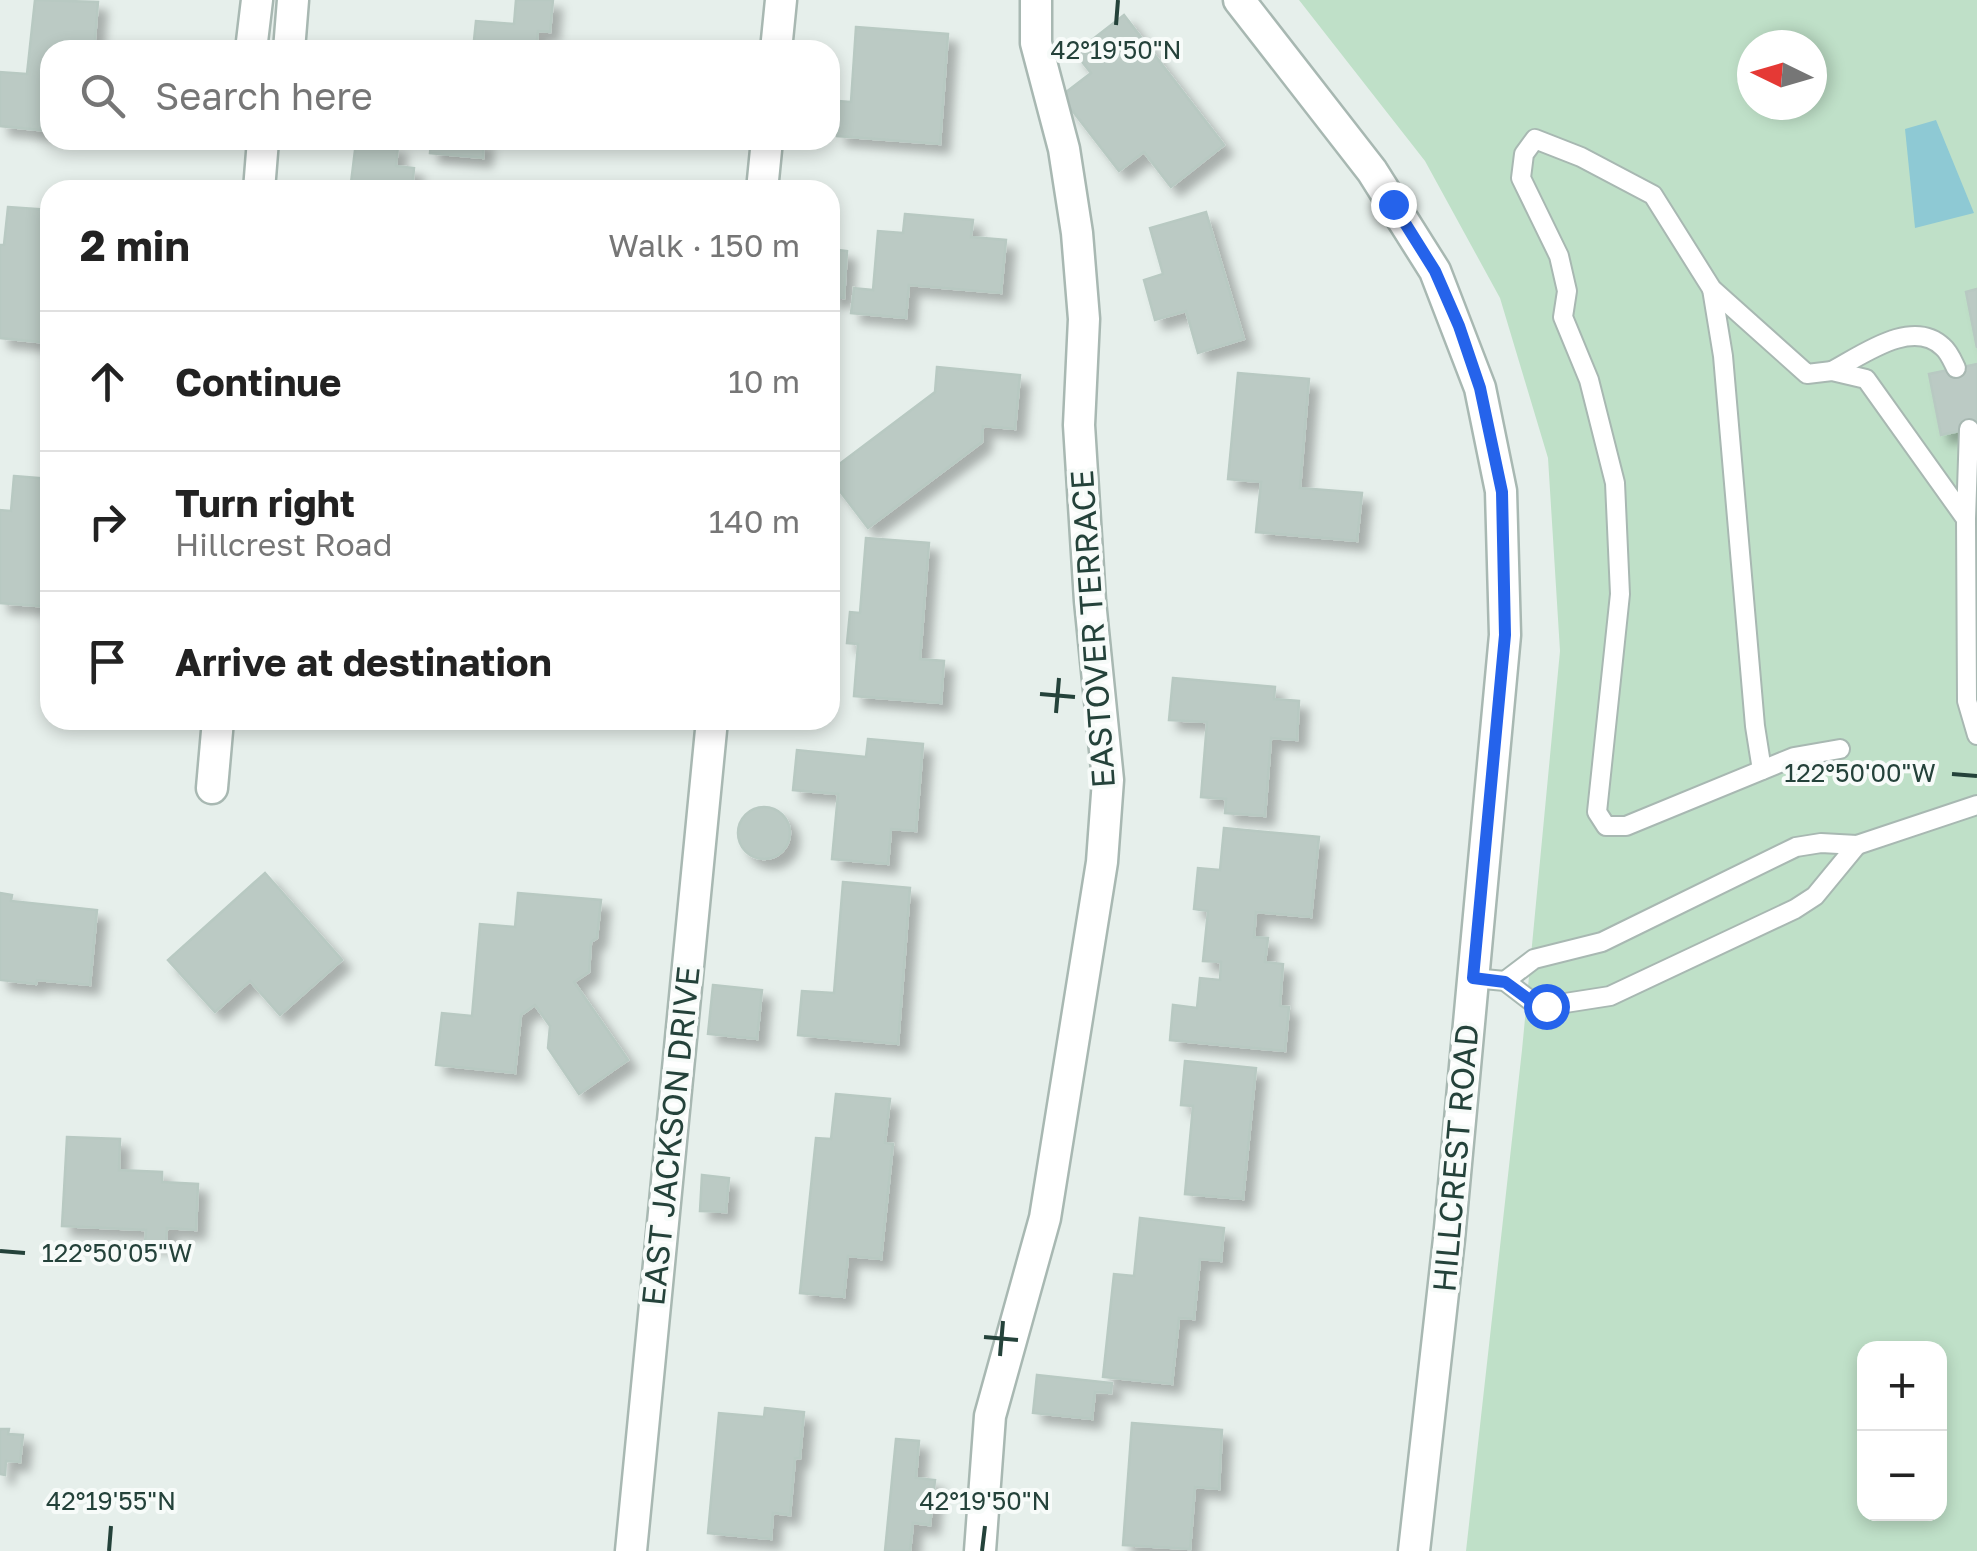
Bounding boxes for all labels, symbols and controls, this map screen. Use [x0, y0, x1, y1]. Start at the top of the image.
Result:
north arrow [1737, 30, 1827, 120]
text: 42°19'50"N [1050, 34, 1182, 65]
search box [40, 40, 840, 150]
icon: search [75, 68, 130, 123]
text: Search here [155, 73, 373, 118]
route end [1371, 182, 1417, 228]
text: 2 min [80, 220, 190, 270]
text: Walk · 150 m [608, 226, 800, 264]
icon: ahead [80, 354, 135, 409]
text: Continue [175, 359, 341, 404]
text: 10 m [728, 362, 800, 400]
street label: EASTOVER TERRACE [1062, 469, 1122, 789]
text: Turn right [175, 480, 355, 525]
icon: right [80, 494, 135, 549]
text: 140 m [709, 502, 800, 540]
text: Hillcrest Road [175, 525, 392, 563]
icon: arrive [80, 634, 135, 689]
text: Arrive at destination [175, 639, 552, 684]
text: 122°50'00"W [1784, 757, 1936, 788]
street label: EAST JACKSON DRIVE [633, 964, 707, 1307]
route start [1524, 984, 1570, 1030]
street label: HILLCREST ROAD [1424, 1022, 1486, 1294]
text: 122°50'05"W [42, 1237, 192, 1268]
map controls [1857, 1341, 1947, 1521]
button: + [1857, 1341, 1947, 1431]
button: − [1857, 1431, 1947, 1521]
text: 42°19'55"N [46, 1485, 176, 1516]
text: 42°19'50"N [919, 1485, 1051, 1516]

